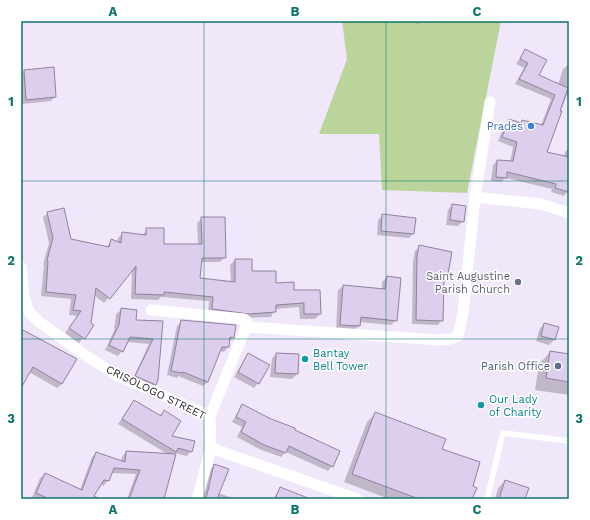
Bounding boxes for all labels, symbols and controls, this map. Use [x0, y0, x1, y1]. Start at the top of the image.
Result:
text: A [109, 4, 118, 19]
text: B [291, 4, 300, 19]
text: C [473, 4, 482, 19]
text: 1 [8, 94, 14, 109]
text: 1 [576, 94, 582, 109]
place label: Prades [487, 120, 523, 133]
marker: Prades [526, 121, 536, 131]
text: 2 [7, 253, 15, 268]
text: 2 [575, 253, 583, 268]
place label: Saint Augustine Parish Church [426, 270, 510, 296]
marker: Saint Augustine Parish Church [513, 277, 523, 287]
place label: Bantay Bell Tower [313, 347, 369, 373]
marker: Bantay Bell Tower [300, 354, 310, 364]
place label: Parish Office [481, 360, 550, 373]
marker: Parish Office [553, 361, 563, 371]
street label: CRISOLOGO STREET [104, 363, 208, 422]
place label: Our Lady of Charity [489, 393, 542, 419]
marker: Our Lady of Charity [476, 400, 486, 410]
text: 3 [7, 411, 15, 426]
text: 3 [575, 411, 583, 426]
text: A [109, 502, 118, 517]
text: B [291, 502, 300, 517]
text: C [473, 502, 482, 517]

